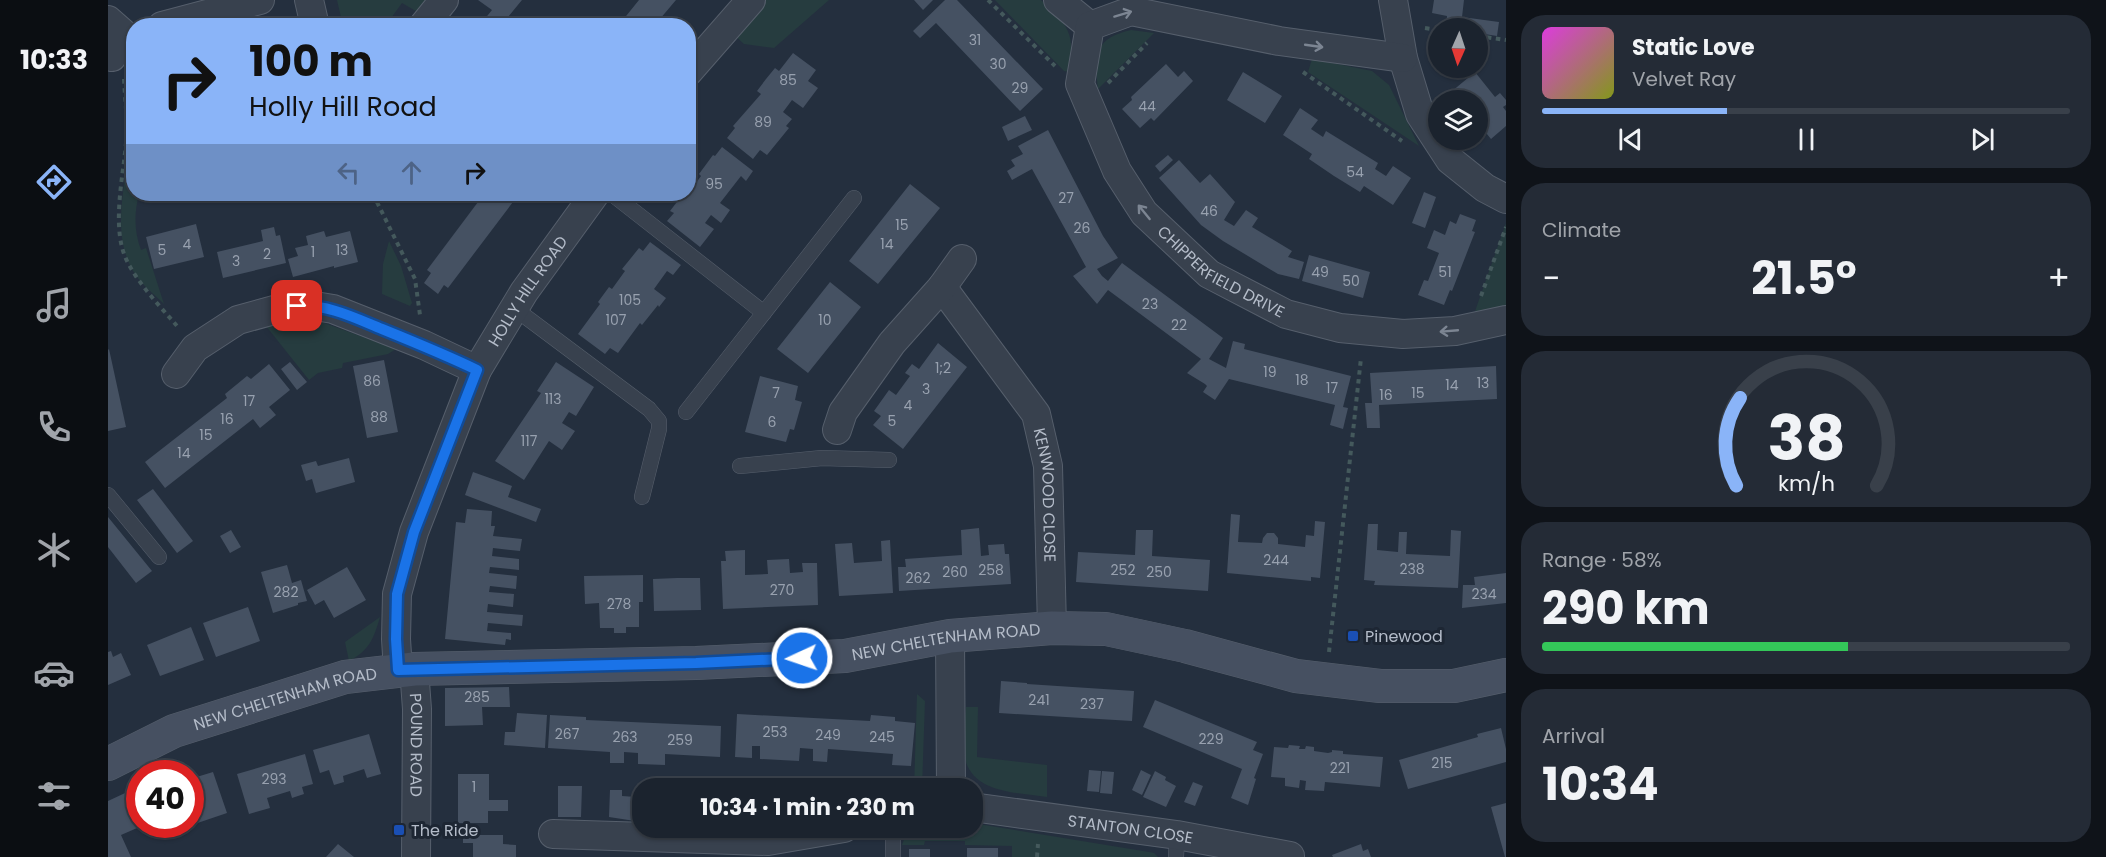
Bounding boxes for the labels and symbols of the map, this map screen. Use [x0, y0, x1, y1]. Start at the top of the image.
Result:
one-way arrow [1113, 8, 1131, 19]
north arrow [1428, 18, 1488, 78]
house number: 31 [969, 30, 981, 50]
one-way arrow [1303, 41, 1323, 52]
house number: 30 [989, 54, 1007, 74]
house number: 85 [779, 70, 797, 90]
house number: 29 [1012, 78, 1028, 98]
house number: 44 [1138, 96, 1156, 116]
house number: 89 [754, 112, 772, 132]
house number: 54 [1346, 162, 1364, 182]
house number: 95 [705, 174, 723, 194]
house number: 27 [1058, 188, 1074, 208]
house number: 46 [1200, 201, 1218, 221]
one-way arrow [1137, 204, 1150, 220]
house number: 15 [895, 215, 909, 235]
house number: 26 [1074, 218, 1091, 238]
street label: CHIPPERFIELD DRIVE [1152, 220, 1289, 323]
street label: HOLLY HILL ROAD [483, 231, 573, 351]
house number: 4 [183, 234, 192, 254]
house number: 14 [880, 234, 894, 254]
house number: 5 [158, 240, 166, 260]
house number: 13 [336, 240, 348, 260]
house number: 1 [311, 242, 315, 262]
house number: 2 [263, 244, 271, 264]
house number: 3 [232, 251, 240, 271]
house number: 49 [1311, 262, 1329, 282]
house number: 51 [1438, 262, 1452, 282]
house number: 50 [1342, 271, 1360, 291]
pin [271, 280, 322, 331]
house number: 105 [619, 290, 641, 310]
house number: 23 [1142, 294, 1158, 314]
house number: 107 [606, 310, 627, 330]
house number: 10 [818, 310, 832, 330]
house number: 22 [1171, 315, 1187, 335]
one-way arrow [1439, 326, 1459, 337]
house number: 1;2 [935, 358, 951, 378]
house number: 19 [1263, 362, 1277, 382]
house number: 18 [1295, 370, 1309, 390]
house number: 86 [363, 371, 381, 391]
house number: 13 [1477, 373, 1489, 393]
house number: 14 [1445, 375, 1459, 395]
house number: 17 [1326, 378, 1338, 398]
house number: 3 [922, 379, 930, 399]
house number: 7 [772, 383, 780, 403]
house number: 15 [1411, 383, 1425, 403]
house number: 16 [1379, 385, 1393, 405]
house number: 113 [544, 389, 562, 409]
house number: 17 [243, 391, 255, 411]
house number: 4 [904, 395, 913, 415]
house number: 88 [370, 407, 388, 427]
house number: 16 [220, 409, 234, 429]
house number: 5 [888, 411, 896, 431]
house number: 6 [768, 412, 777, 432]
house number: 15 [199, 425, 213, 445]
street label: KENWOOD CLOSE [1028, 426, 1061, 562]
house number: 117 [521, 431, 538, 451]
house number: 14 [177, 443, 191, 463]
house number: 244 [1263, 550, 1289, 570]
house number: 238 [1399, 559, 1425, 579]
house number: 258 [978, 560, 1004, 580]
house number: 252 [1111, 560, 1135, 580]
house number: 260 [942, 562, 968, 582]
house number: 250 [1146, 562, 1172, 582]
house number: 262 [906, 568, 931, 588]
house number: 270 [770, 580, 794, 600]
house number: 282 [274, 582, 298, 602]
house number: 234 [1471, 584, 1497, 604]
house number: 278 [607, 594, 631, 614]
street label: NEW CHELTENHAM ROAD [850, 618, 1041, 666]
place label: Pinewood [1365, 625, 1443, 648]
position arrow [770, 626, 834, 690]
marker: Pinewood [1346, 629, 1360, 643]
street label: NEW CHELTENHAM ROAD [191, 662, 378, 736]
house number: 285 [464, 687, 490, 707]
house number: 241 [1028, 690, 1050, 710]
street label: POUND ROAD [404, 692, 428, 797]
house number: 237 [1080, 694, 1104, 714]
house number: 253 [762, 722, 788, 742]
house number: 267 [555, 724, 580, 744]
house number: 249 [815, 725, 841, 745]
house number: 263 [612, 727, 638, 747]
house number: 245 [869, 727, 895, 747]
house number: 229 [1199, 729, 1223, 749]
house number: 259 [667, 730, 693, 750]
house number: 215 [1431, 753, 1453, 773]
house number: 221 [1330, 758, 1350, 778]
speed limit sign: 40 [126, 760, 204, 838]
house number: 293 [261, 769, 287, 789]
house number: 1 [472, 777, 476, 797]
street label: STANTON CLOSE [1066, 809, 1195, 850]
place label: The Ride [411, 819, 479, 842]
marker: The Ride [392, 823, 406, 837]

